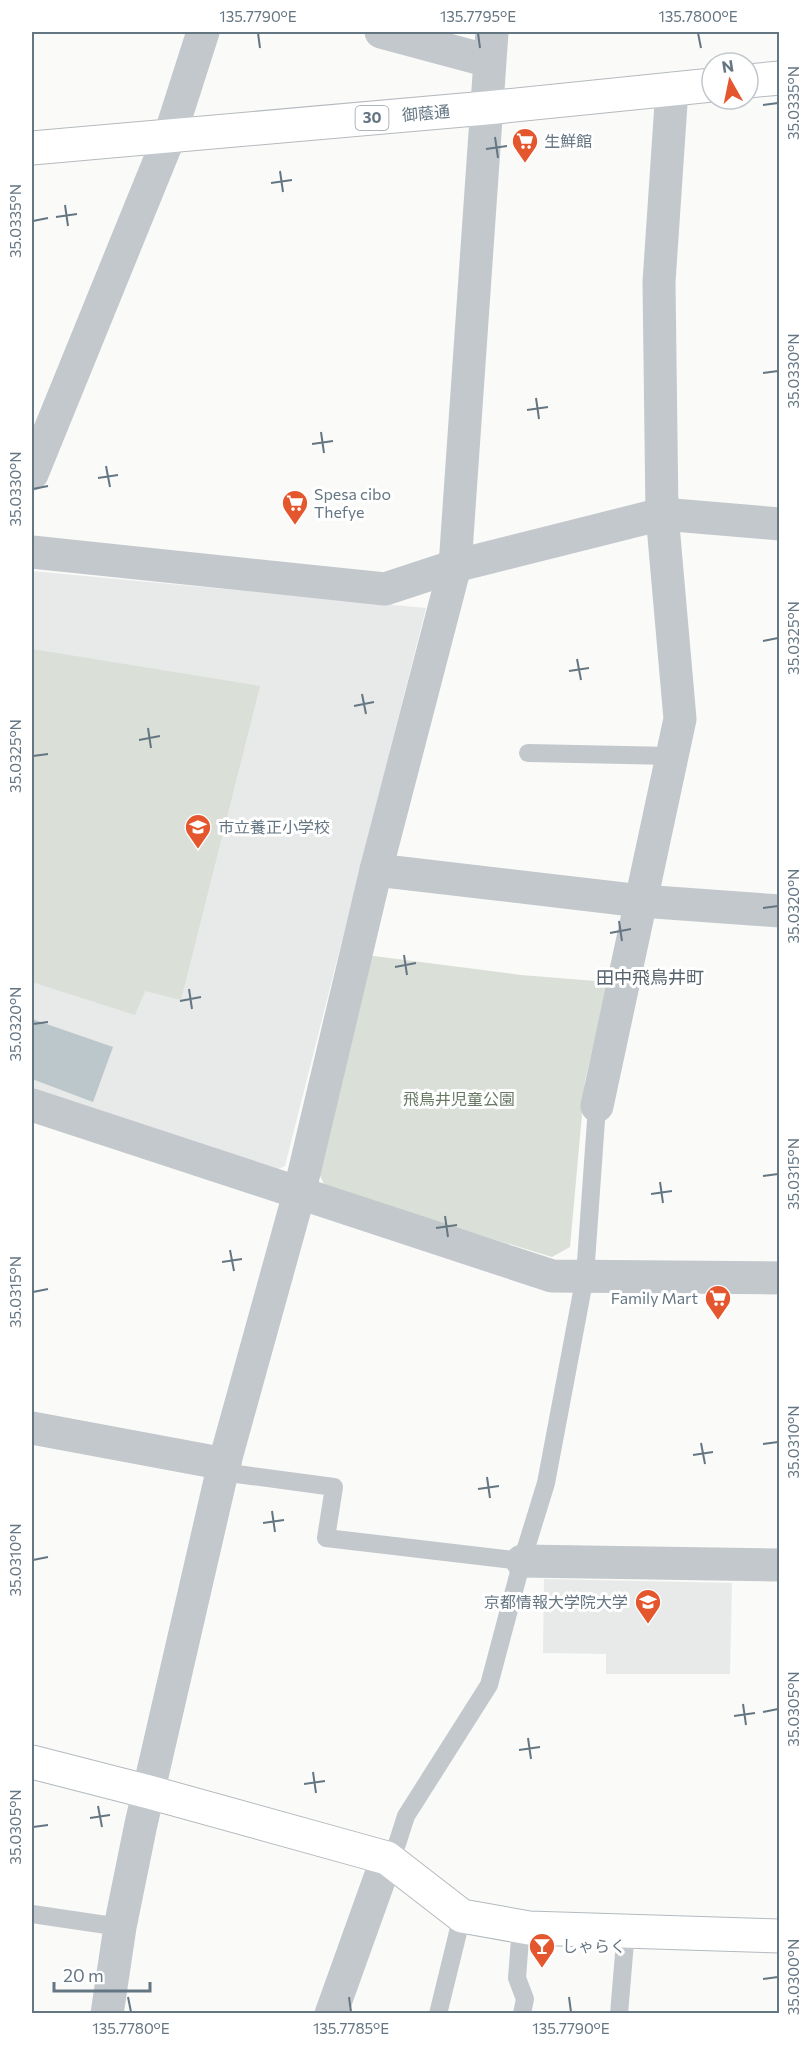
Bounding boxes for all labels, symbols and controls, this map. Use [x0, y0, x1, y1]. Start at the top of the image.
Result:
text: 135.7790°E [219, 7, 297, 25]
text: 135.7795°E [440, 7, 516, 25]
text: 135.7800°E [658, 7, 738, 25]
north arrow [700, 51, 760, 111]
text: N [720, 55, 735, 76]
text: 35.0335°N [784, 66, 802, 140]
street label: 御蔭通 [401, 101, 451, 124]
road number: 30 [356, 106, 388, 130]
supermarket icon: 生鮮館 [510, 126, 540, 164]
place label: 生鮮館 [544, 131, 592, 150]
text: 35.0335°N [6, 184, 24, 258]
text: 35.0330°N [784, 333, 802, 409]
text: 35.0330°N [6, 451, 24, 527]
place label: Spesa cibo Thefye [314, 484, 391, 521]
supermarket icon: Spesa cibo Thefye [280, 488, 310, 526]
text: 35.0325°N [784, 601, 802, 675]
text: 35.0325°N [6, 719, 24, 793]
school or university icon: 市立養正小学校 [183, 812, 213, 850]
place label: 市立養正小学校 [218, 817, 330, 836]
text: 35.0320°N [784, 869, 802, 943]
district label: 田中飛鳥井町 [596, 966, 704, 988]
text: 35.0320°N [6, 987, 24, 1061]
park label: 飛鳥井児童公園 [403, 1089, 515, 1108]
text: 35.0315°N [784, 1138, 802, 1210]
text: 35.0315°N [6, 1256, 24, 1328]
supermarket icon: Family Mart [703, 1283, 733, 1321]
place label: Family Mart [611, 1288, 698, 1307]
text: 35.0310°N [784, 1405, 802, 1479]
text: 35.0310°N [6, 1523, 24, 1597]
school or university icon: 京都情報大学院大学 [633, 1587, 663, 1625]
place label: 京都情報大学院大学 [484, 1592, 628, 1611]
text: 35.0305°N [784, 1671, 802, 1747]
text: 35.0305°N [6, 1789, 24, 1865]
bar icon: しゃらく [527, 1931, 557, 1969]
place label: しゃらく [562, 1936, 626, 1955]
text: 35.0300°N [784, 1939, 802, 2015]
scale bar [54, 1955, 150, 1993]
text: 20 m [63, 1964, 104, 1986]
text: 135.7780°E [92, 2019, 170, 2037]
text: 135.7785°E [313, 2019, 389, 2037]
text: 135.7790°E [532, 2019, 610, 2037]

